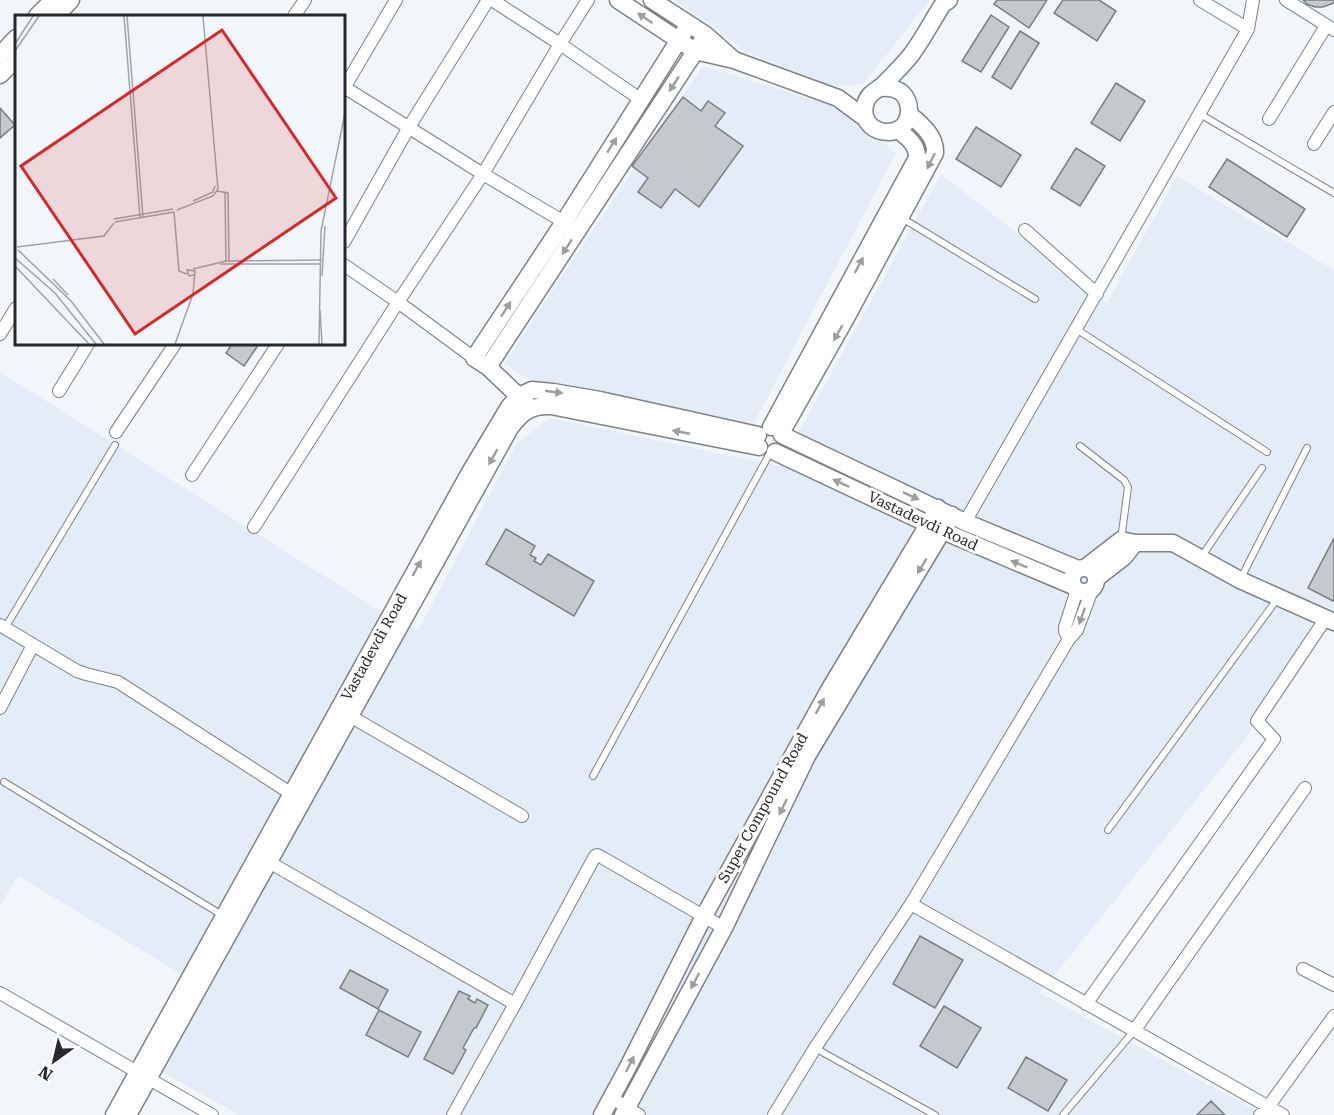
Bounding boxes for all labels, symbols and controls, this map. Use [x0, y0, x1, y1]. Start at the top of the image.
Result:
one-way arrow [637, 13, 653, 24]
inset map [15, 15, 345, 345]
one-way arrow [668, 75, 680, 91]
one-way arrow [606, 137, 617, 153]
one-way arrow [926, 152, 936, 170]
one-way arrow [561, 238, 573, 254]
one-way arrow [854, 256, 864, 274]
one-way arrow [501, 301, 512, 318]
one-way arrow [833, 324, 843, 341]
one-way arrow [545, 388, 564, 397]
one-way arrow [671, 427, 690, 436]
one-way arrow [489, 449, 499, 466]
one-way arrow [833, 479, 850, 488]
street label: Vastadevdi Road [865, 488, 981, 555]
one-way arrow [902, 491, 919, 500]
one-way arrow [917, 558, 928, 574]
one-way arrow [412, 559, 422, 576]
one-way arrow [1010, 559, 1028, 568]
street label: Vastadevdi Road [337, 590, 411, 704]
one-way arrow [1077, 607, 1087, 625]
one-way arrow [815, 697, 825, 714]
street label: Super Compound Road [714, 730, 812, 886]
one-way arrow [778, 799, 787, 816]
one-way arrow [690, 973, 700, 990]
north arrow [24, 1031, 84, 1091]
one-way arrow [625, 1055, 635, 1072]
text: N [35, 1062, 56, 1084]

